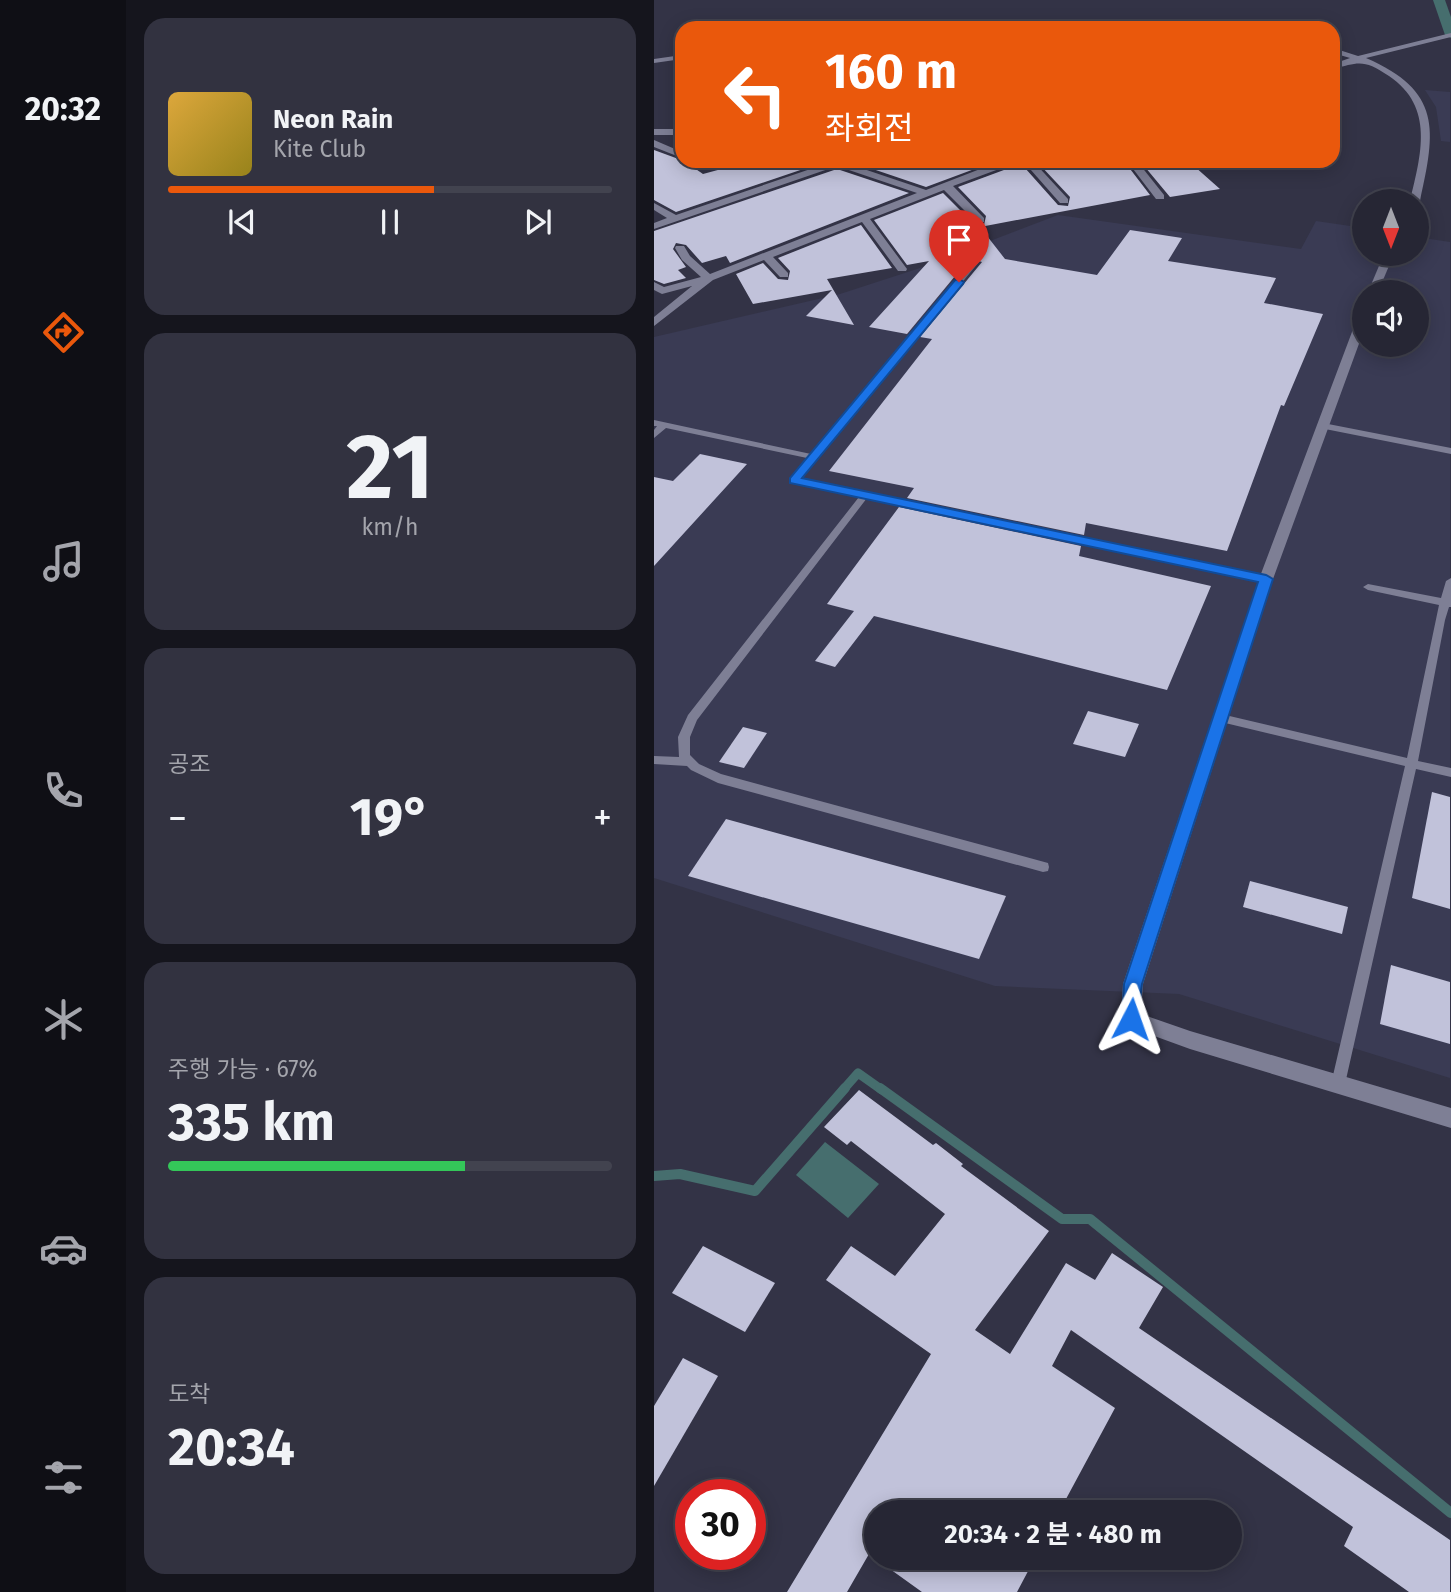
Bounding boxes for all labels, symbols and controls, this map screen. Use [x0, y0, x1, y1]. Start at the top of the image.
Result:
text: 160 m [825, 42, 957, 101]
icon: left [710, 49, 801, 140]
text: 20:32 [25, 90, 101, 128]
text: Neon Rain [273, 104, 393, 135]
text: 좌회전 [825, 109, 913, 147]
text: Kite Club [273, 135, 366, 163]
north arrow [1352, 189, 1429, 266]
map controls [1352, 189, 1429, 357]
icon: previous [223, 203, 261, 241]
icon: pause [371, 203, 409, 241]
icon: next [519, 203, 557, 241]
pin [929, 210, 989, 282]
icon: arrive [940, 221, 978, 259]
button: sound [1352, 280, 1429, 357]
icon: directions [39, 308, 88, 357]
text: 21 [346, 413, 434, 522]
text: km/h [362, 513, 418, 541]
icon: music [39, 537, 88, 586]
text: 공조 [168, 750, 210, 778]
icon: phone [39, 766, 88, 815]
text: 19° [350, 786, 430, 849]
text: − [168, 795, 187, 841]
text: + [593, 795, 612, 841]
position arrow [1094, 982, 1168, 1056]
icon: climate [39, 995, 88, 1044]
text: 주행 가능 · 67% [168, 1055, 318, 1083]
text: 335 km [168, 1091, 335, 1154]
icon: car [39, 1224, 88, 1273]
text: 도착 [168, 1380, 210, 1408]
text: 20:34 [168, 1416, 295, 1479]
icon: filters [39, 1453, 88, 1502]
speed limit sign: 30 [675, 1479, 766, 1570]
text: 20:34 · 2 분 · 480 m [944, 1519, 1162, 1550]

